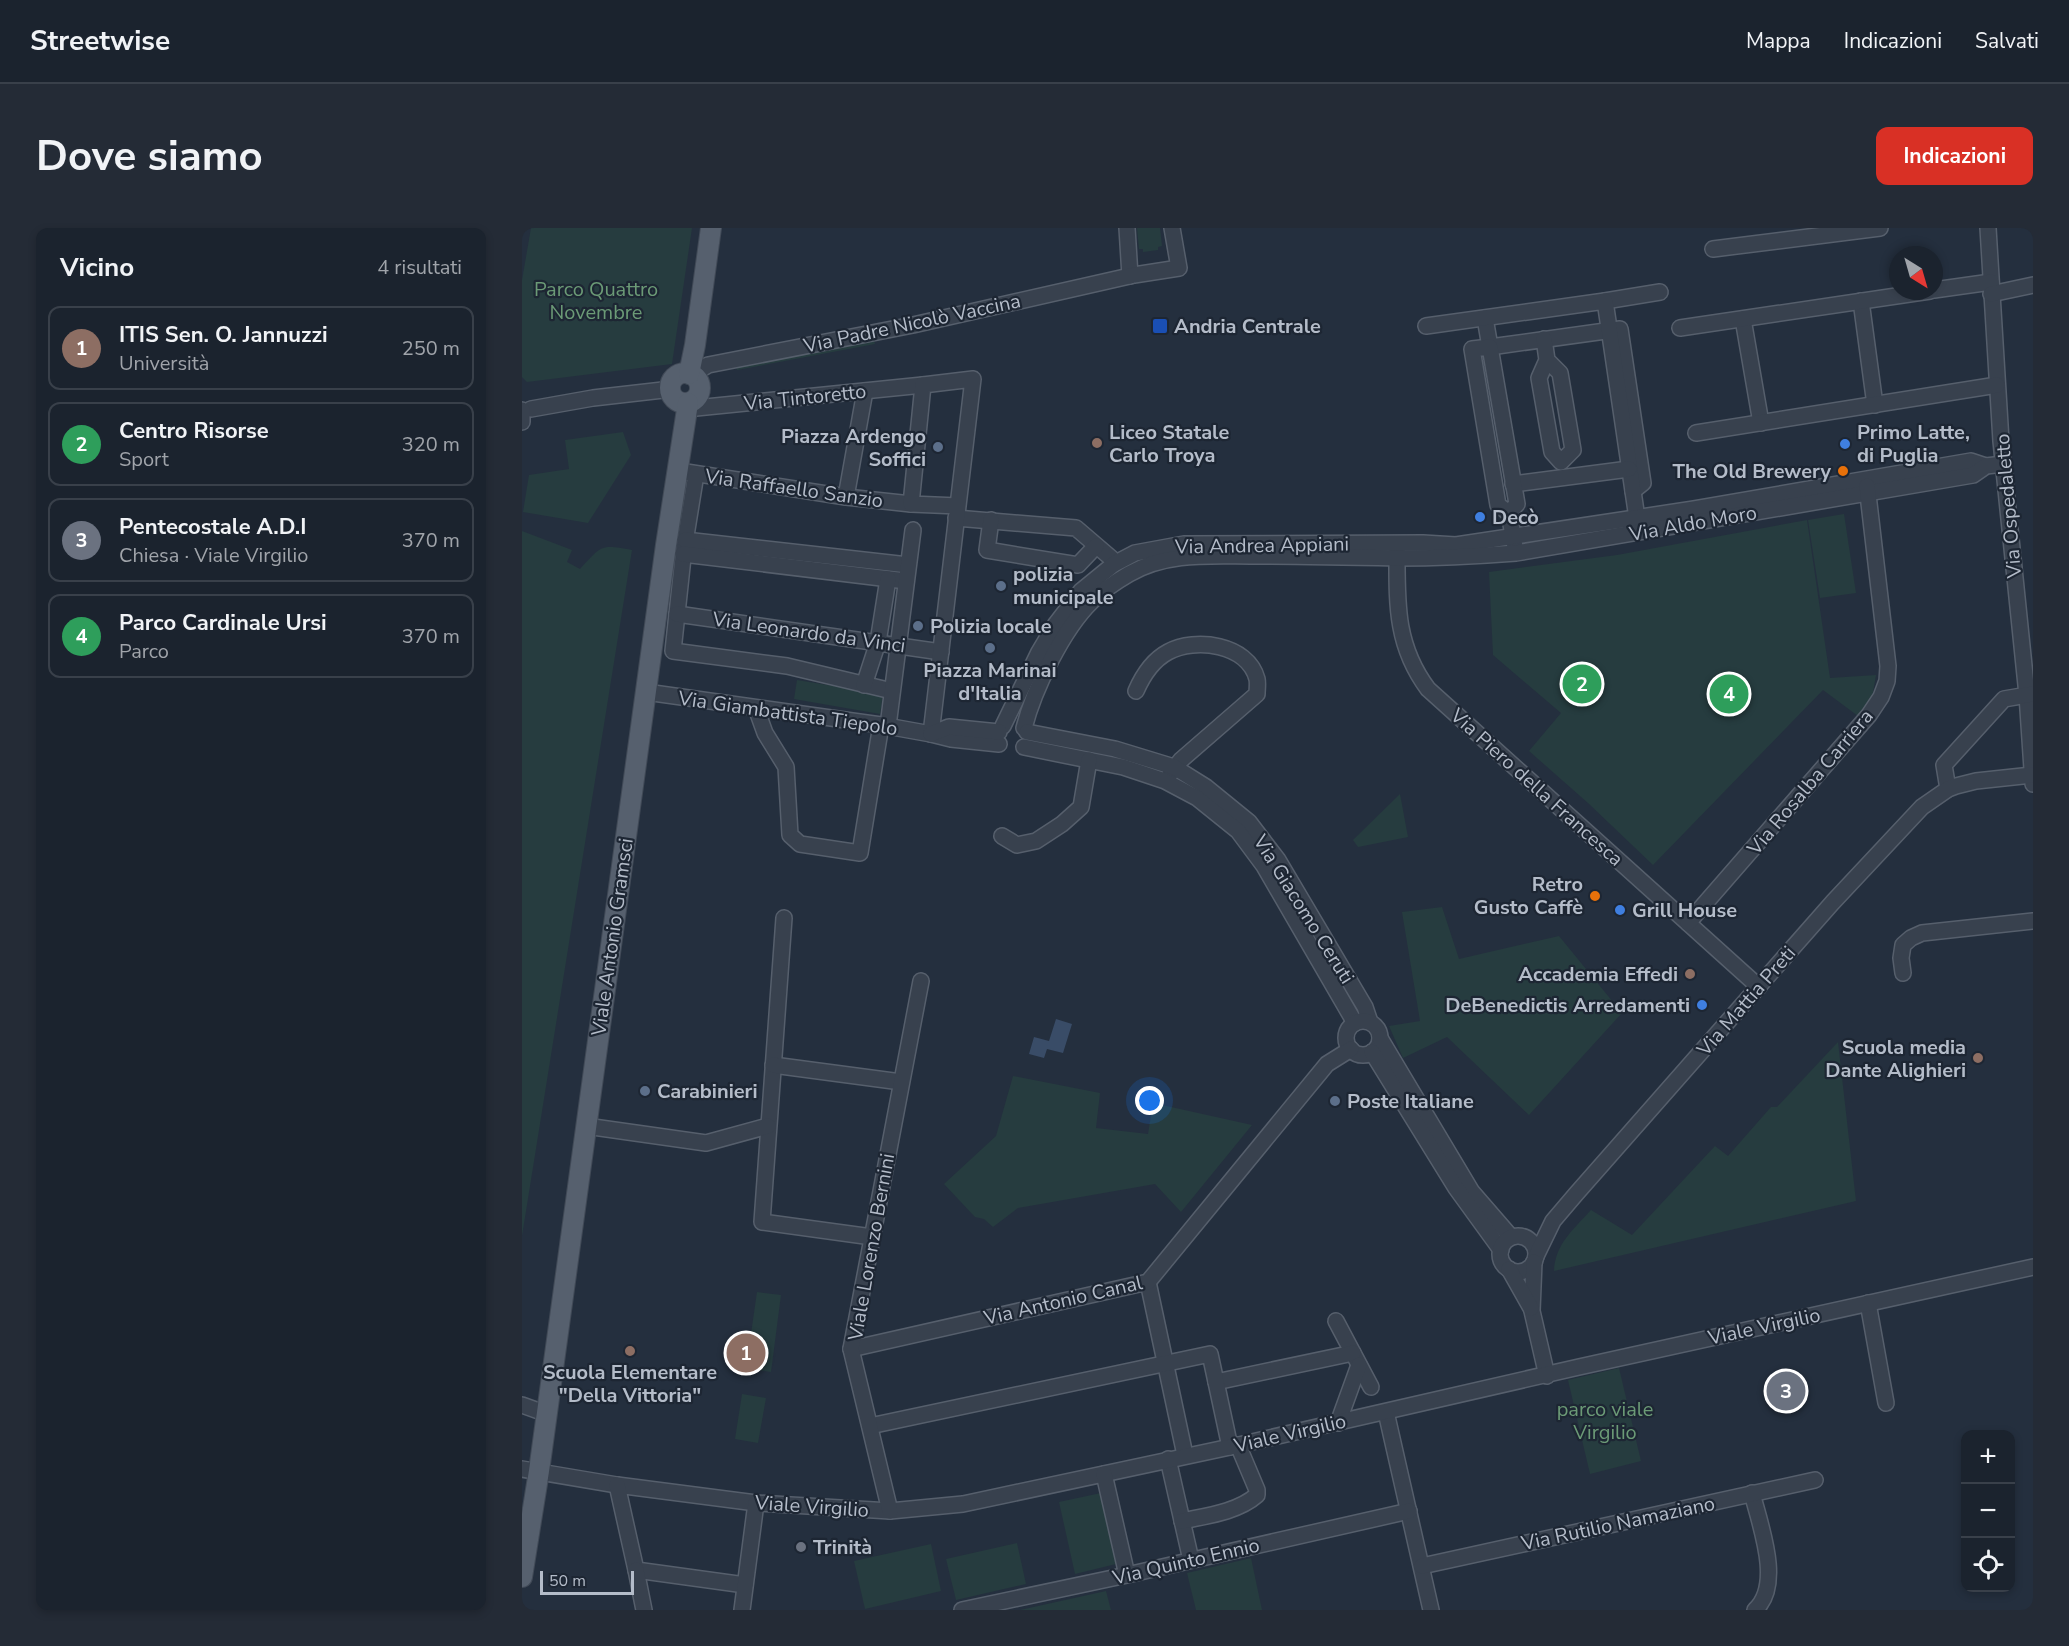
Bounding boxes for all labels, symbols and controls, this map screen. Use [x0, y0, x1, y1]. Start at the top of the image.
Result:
text: Streetwise [30, 22, 170, 60]
text: Mappa [1746, 27, 1811, 55]
text: Indicazioni [1844, 27, 1942, 55]
text: Salvati [1975, 27, 2039, 55]
button: Indicazioni [1876, 127, 2033, 185]
text: Dove siamo [36, 128, 263, 185]
north arrow [1889, 246, 1943, 300]
text: Vicino [60, 250, 134, 285]
text: 4 risultati [377, 254, 462, 281]
park label: Parco Quattro Novembre [534, 276, 658, 326]
street label: Via Padre Nicolò Vaccina [800, 287, 1023, 360]
place label: Andria Centrale [1174, 313, 1321, 340]
marker: Andria Centrale [1151, 317, 1169, 335]
text: ITIS Sen. O. Jannuzzi [119, 320, 328, 350]
text: 1 [76, 335, 88, 362]
text: 250 m [402, 335, 460, 362]
text: Università [119, 350, 209, 377]
street label: Via Tintoretto [742, 378, 867, 417]
text: Centro Risorse [119, 416, 269, 446]
place label: Liceo Statale Carlo Troya [1109, 419, 1229, 469]
place label: Primo Latte, di Puglia [1857, 419, 1970, 469]
place label: Piazza Ardengo Soffici [781, 423, 926, 473]
text: 2 [76, 431, 88, 458]
text: 320 m [402, 431, 460, 458]
street label: Via Ospedaletto [1989, 433, 2028, 580]
marker: Liceo Statale Carlo Troya [1090, 436, 1104, 450]
marker: Primo Latte, di Puglia [1838, 437, 1852, 451]
marker: Piazza Ardengo Soffici [931, 440, 945, 454]
text: Sport [119, 446, 169, 473]
place label: The Old Brewery [1672, 458, 1831, 485]
street label: Via Raffaello Sanzio [702, 462, 885, 514]
marker: The Old Brewery [1836, 464, 1850, 478]
street label: Via Aldo Moro [1626, 499, 1759, 548]
place label: Decò [1492, 504, 1539, 531]
marker: Decò [1473, 510, 1487, 524]
text: Pentecostale A.D.I [119, 512, 306, 542]
text: 3 [76, 527, 88, 554]
text: 370 m [402, 527, 460, 554]
street label: Via Andrea Appiani [1174, 530, 1349, 561]
text: Chiesa · Viale Virgilio [119, 542, 308, 569]
place label: polizia municipale [1013, 561, 1114, 611]
marker: polizia municipale [994, 579, 1008, 593]
street label: Via Leonardo da Vinci [710, 605, 907, 659]
text: Parco Cardinale Ursi [119, 608, 327, 638]
place label: Polizia locale [930, 613, 1052, 640]
marker: Polizia locale [911, 619, 925, 633]
text: 4 [76, 623, 88, 650]
text: 370 m [402, 623, 460, 650]
text: Parco [119, 638, 169, 665]
marker: Piazza Marinai d'Italia [983, 641, 997, 655]
place label: Piazza Marinai d'Italia [923, 657, 1057, 707]
pin: 2 [1562, 662, 1602, 706]
pin: 4 [1710, 672, 1748, 716]
street label: Via Giambattista Tiepolo [676, 685, 899, 742]
street label: Via Piero della Francesca [1444, 702, 1629, 872]
street label: Via Rosalba Carriera [1741, 704, 1880, 862]
street label: Via Giacomo Ceruti [1246, 829, 1360, 989]
street label: Viale Antonio Gramsci [585, 836, 640, 1039]
place label: Retro Gusto Caffè [1474, 871, 1583, 921]
marker: Retro Gusto Caffè [1588, 889, 1602, 903]
place label: Grill House [1632, 897, 1737, 924]
marker: Grill House [1613, 903, 1627, 917]
street label: Via Mattia Preti [1690, 940, 1802, 1063]
place label: Accademia Effedi [1518, 961, 1678, 988]
marker: Accademia Effedi [1683, 967, 1697, 981]
place label: DeBenedictis Arredamenti [1445, 992, 1690, 1019]
marker: DeBenedictis Arredamenti [1695, 998, 1709, 1012]
place label: Scuola media Dante Alighieri [1825, 1034, 1966, 1084]
marker: Scuola media Dante Alighieri [1971, 1051, 1985, 1065]
place label: Carabinieri [657, 1078, 758, 1105]
marker: Carabinieri [638, 1084, 652, 1098]
your location [1135, 1086, 1164, 1115]
place label: Poste Italiane [1347, 1088, 1474, 1115]
marker: Poste Italiane [1328, 1094, 1342, 1108]
street label: Viale Lorenzo Bernini [842, 1151, 901, 1344]
street label: Via Antonio Canal [980, 1269, 1145, 1332]
street label: Viale Virgilio [1705, 1301, 1823, 1352]
pin: 1 [726, 1330, 766, 1376]
marker: Scuola Elementare "Della Vittoria" [623, 1344, 637, 1358]
place label: Scuola Elementare "Della Vittoria" [543, 1359, 717, 1409]
pin: 3 [1766, 1368, 1806, 1414]
park label: parco viale Virgilio [1557, 1396, 1653, 1446]
street label: Viale Virgilio [1231, 1407, 1349, 1460]
map controls [1961, 1430, 2015, 1592]
button: + [1961, 1430, 2015, 1484]
button: − [1961, 1484, 2015, 1538]
street label: Viale Virgilio [753, 1489, 870, 1524]
street label: Via Rutilio Namaziano [1518, 1490, 1717, 1557]
street label: Via Quinto Ennio [1109, 1531, 1262, 1592]
place label: Trinità [813, 1534, 872, 1561]
button: locate [1961, 1538, 2015, 1592]
marker: Trinità [794, 1540, 808, 1554]
scale bar [540, 1568, 634, 1596]
text: 50 m [549, 1570, 586, 1592]

